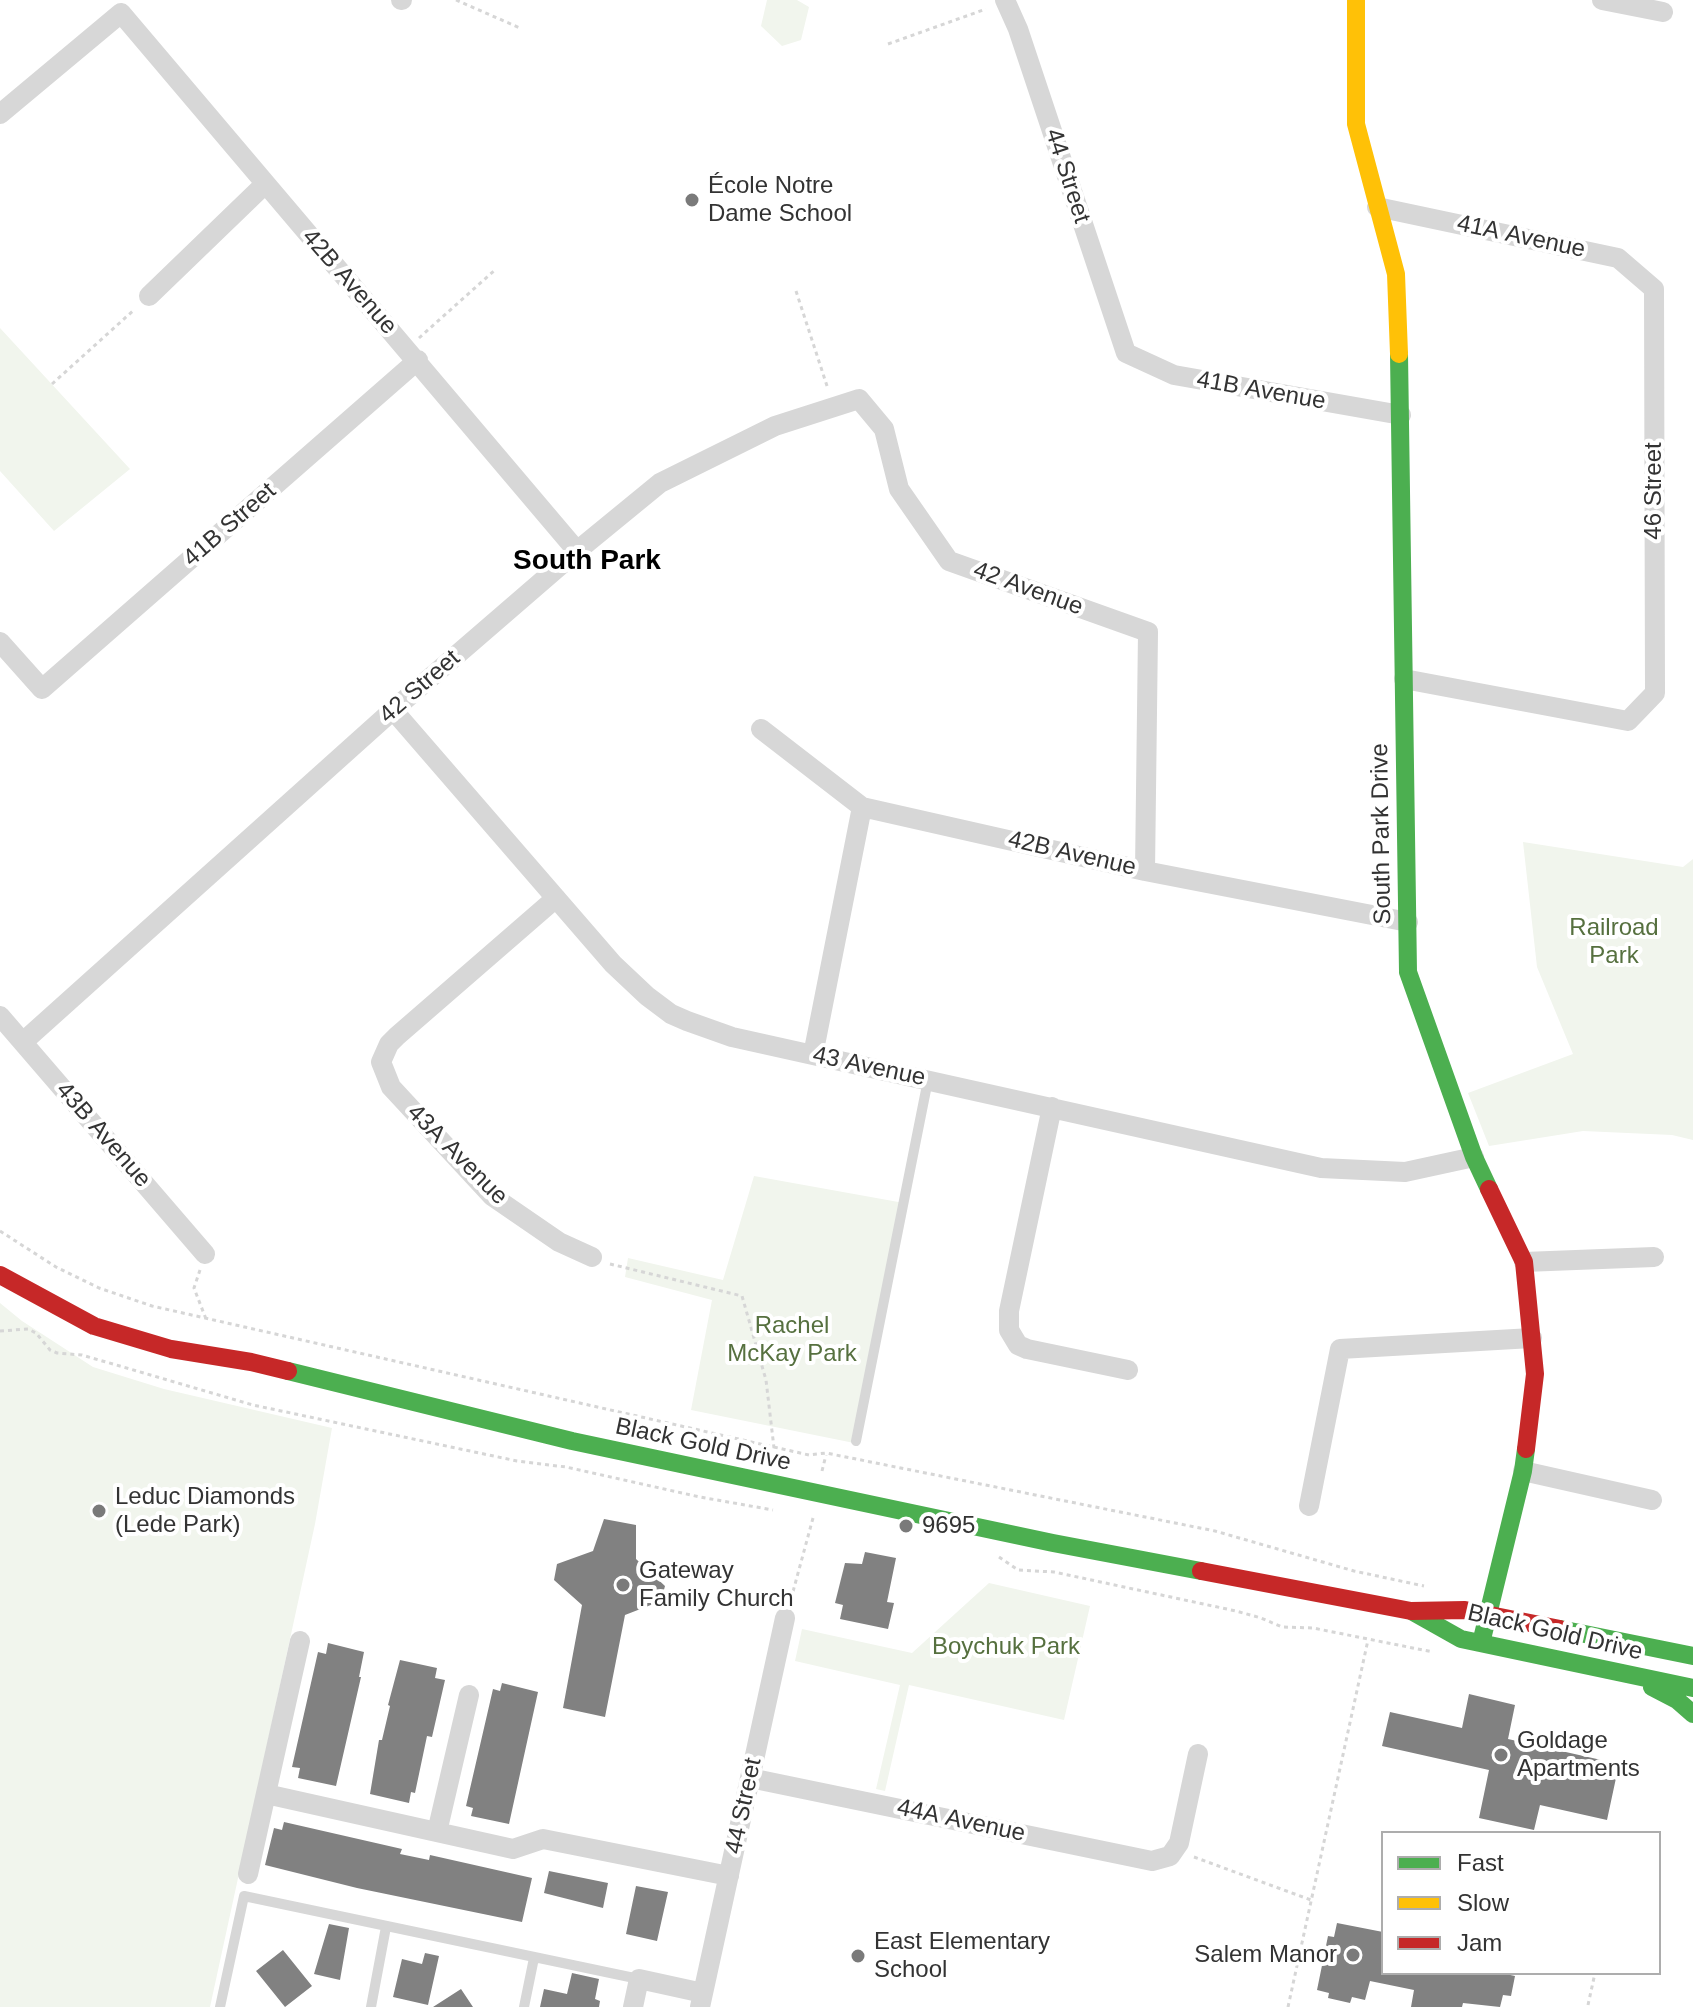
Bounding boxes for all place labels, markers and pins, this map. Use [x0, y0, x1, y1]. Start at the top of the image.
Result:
place label: École Notre Dame School [708, 172, 852, 228]
marker: École Notre Dame School [683, 191, 701, 209]
place label: Leduc Diamonds (Lede Park) [115, 1483, 295, 1539]
marker: Leduc Diamonds (Lede Park) [90, 1502, 108, 1520]
place label: 9695 [922, 1512, 975, 1540]
marker: 9695 [897, 1517, 915, 1535]
place label: Gateway Family Church [639, 1557, 794, 1613]
marker: Gateway Family Church [614, 1576, 632, 1594]
place label: Goldage Apartments [1517, 1727, 1640, 1783]
marker: Goldage Apartments [1492, 1746, 1510, 1764]
place label: East Elementary School [874, 1928, 1050, 1984]
place label: Salem Manor [1194, 1941, 1337, 1969]
marker: Salem Manor [1344, 1946, 1362, 1964]
marker: East Elementary School [849, 1947, 867, 1965]

